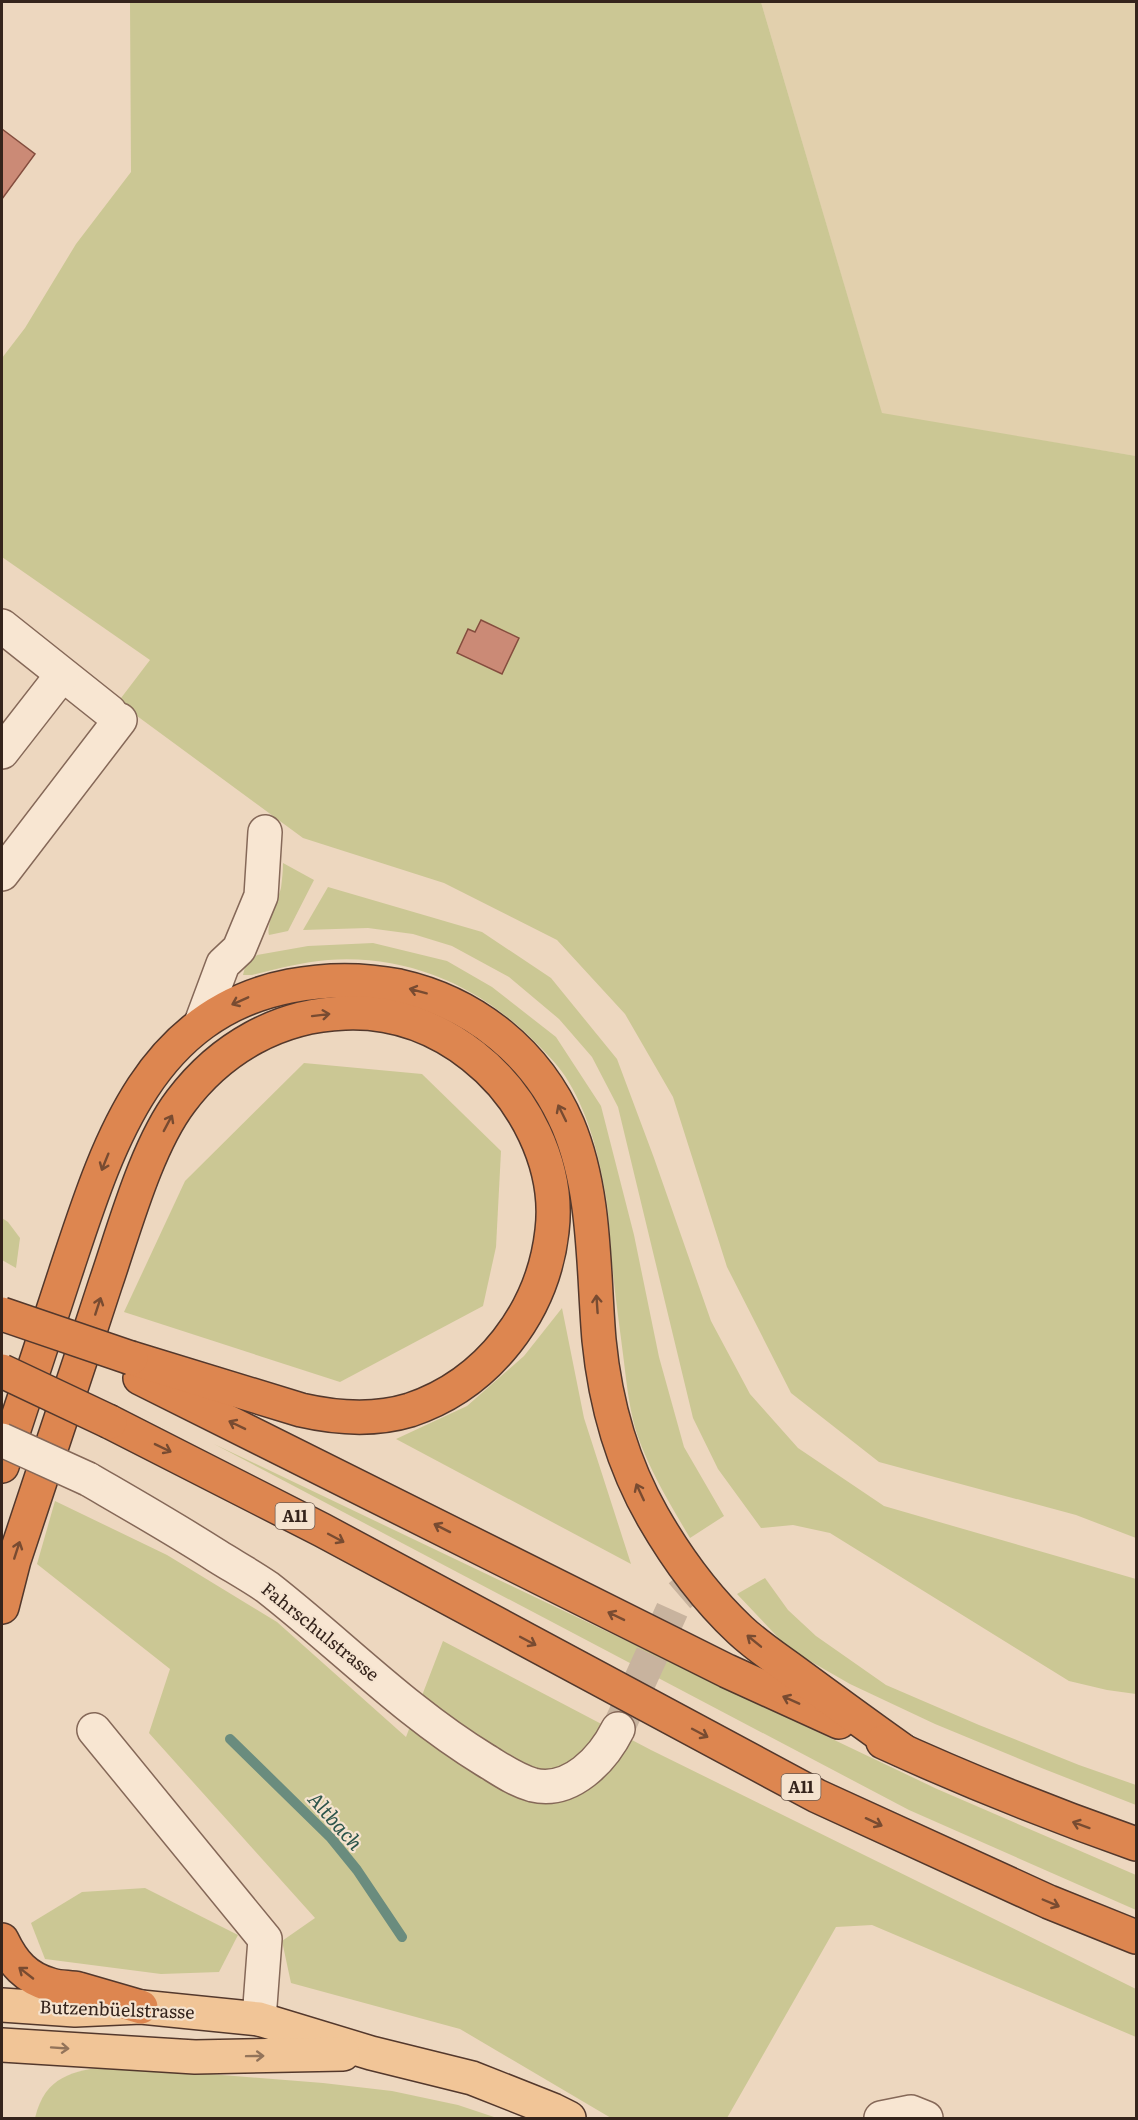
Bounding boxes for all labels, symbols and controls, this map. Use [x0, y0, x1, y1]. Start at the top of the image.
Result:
one-way arrow [409, 985, 428, 996]
one-way arrow [231, 996, 249, 1007]
one-way arrow [310, 1009, 330, 1020]
one-way arrow [556, 1105, 567, 1123]
one-way arrow [163, 1115, 174, 1133]
one-way arrow [99, 1152, 110, 1171]
one-way arrow [591, 1294, 602, 1314]
one-way arrow [94, 1297, 105, 1315]
one-way arrow [228, 1419, 246, 1430]
one-way arrow [154, 1442, 171, 1454]
one-way arrow [634, 1484, 646, 1502]
road number: A11 [276, 1503, 314, 1529]
one-way arrow [433, 1522, 451, 1533]
one-way arrow [327, 1532, 344, 1544]
one-way arrow [12, 1541, 23, 1560]
street label: Fahrschulstrasse [256, 1575, 386, 1687]
one-way arrow [607, 1609, 625, 1621]
one-way arrow [746, 1634, 762, 1647]
one-way arrow [519, 1636, 537, 1647]
one-way arrow [783, 1694, 801, 1705]
one-way arrow [691, 1727, 708, 1739]
road number: A11 [782, 1774, 820, 1800]
water label: Altbach [302, 1784, 371, 1856]
one-way arrow [864, 1816, 882, 1828]
one-way arrow [1072, 1818, 1091, 1829]
one-way arrow [1041, 1898, 1060, 1909]
one-way arrow [18, 1966, 34, 1979]
street label: Butzenbüelstrasse [39, 1992, 195, 2025]
one-way arrow [49, 2043, 69, 2054]
one-way arrow [244, 2050, 264, 2062]

